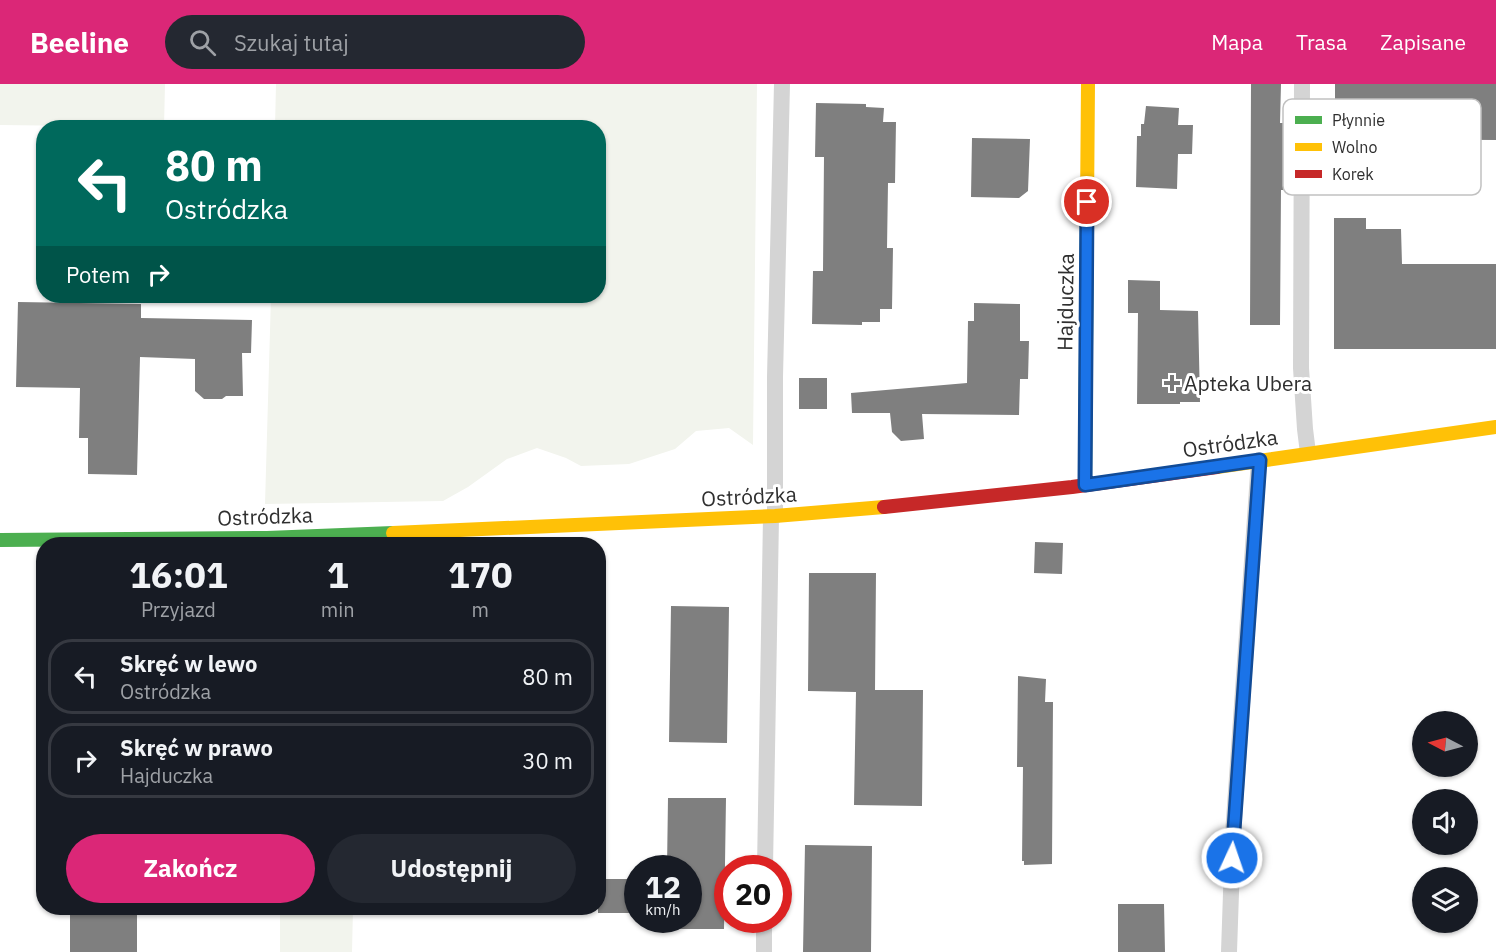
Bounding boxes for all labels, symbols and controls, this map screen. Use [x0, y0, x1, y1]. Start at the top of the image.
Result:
search box [165, 15, 585, 69]
text: Beeline [30, 24, 129, 61]
icon: search [186, 26, 219, 59]
text: Szukaj tutaj [234, 28, 349, 57]
text: Mapa [1211, 28, 1263, 56]
text: Trasa [1296, 28, 1347, 56]
text: Zapisane [1380, 28, 1466, 56]
legend [1283, 99, 1481, 195]
text: Płynnie [1332, 110, 1385, 130]
text: Wolno [1332, 137, 1377, 157]
text: 80 m [165, 138, 263, 193]
icon: left [66, 144, 144, 222]
text: Korek [1332, 164, 1374, 184]
pin [1061, 176, 1112, 227]
icon: arrive [1070, 185, 1103, 218]
text: Ostródzka [165, 191, 288, 226]
street label: Hajduczka [1050, 253, 1080, 351]
icon: right [142, 258, 175, 291]
text: Potem [66, 260, 130, 289]
place label: Apteka Ubera [1184, 369, 1312, 397]
marker: Apteka Ubera [1165, 376, 1179, 390]
street label: Ostródzka [1181, 422, 1279, 464]
street label: Ostródzka [700, 480, 798, 512]
street label: Ostródzka [217, 500, 313, 532]
text: 16:01 [129, 551, 228, 598]
text: 1 [327, 551, 349, 598]
text: 170 [448, 551, 513, 598]
text: Przyjazd [141, 596, 216, 623]
text: min [321, 596, 355, 623]
text: m [472, 596, 489, 623]
text: Skręć w lewo [120, 649, 257, 678]
icon: left [69, 660, 102, 693]
text: 80 m [522, 662, 573, 691]
text: Ostródzka [120, 678, 211, 705]
north arrow [1412, 711, 1478, 777]
map controls [1412, 711, 1478, 933]
text: Skręć w prawo [120, 733, 273, 762]
icon: right [69, 744, 102, 777]
text: 30 m [522, 746, 573, 775]
text: Hajduczka [120, 762, 213, 789]
button: sound [1412, 789, 1478, 855]
position arrow [1200, 826, 1264, 890]
button: Zakończ [66, 834, 315, 903]
button: Udostępnij [327, 834, 576, 903]
speed limit sign: 20 [714, 855, 792, 933]
text: 12 [645, 867, 681, 906]
button: layers [1412, 867, 1478, 933]
text: km/h [645, 900, 681, 919]

